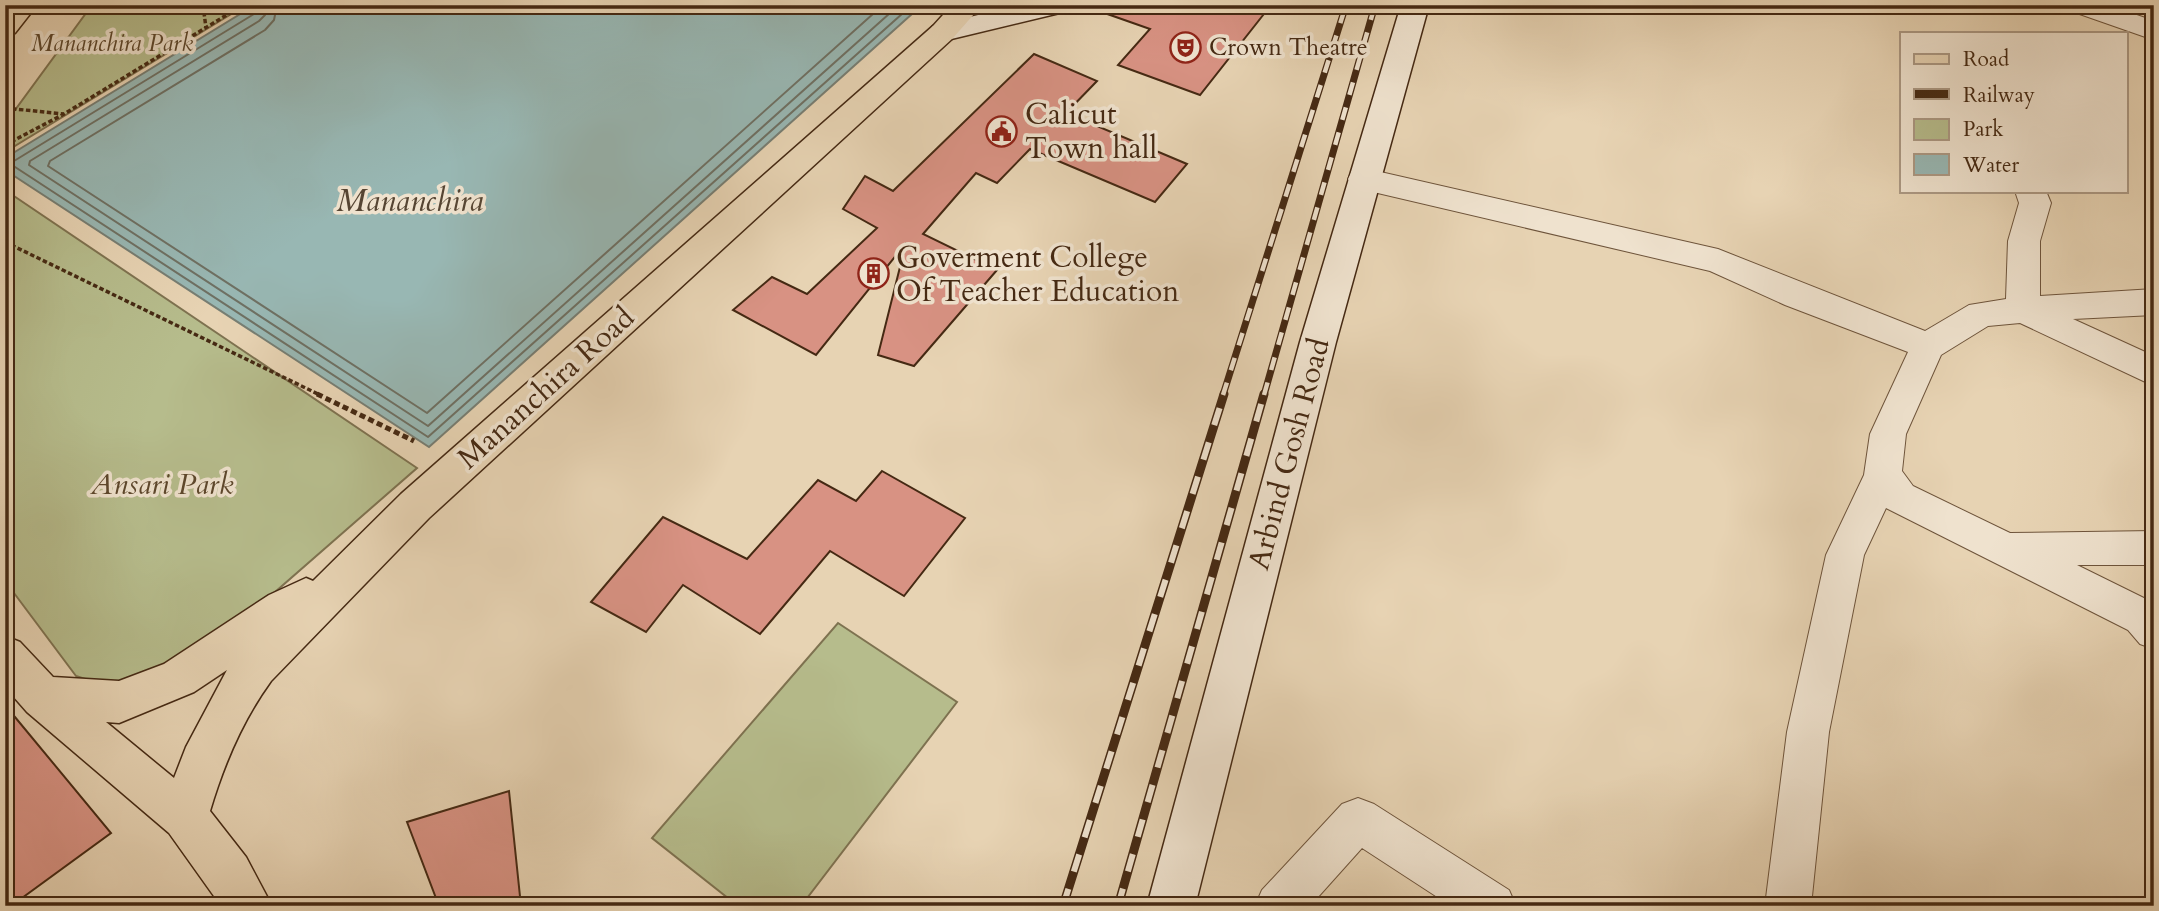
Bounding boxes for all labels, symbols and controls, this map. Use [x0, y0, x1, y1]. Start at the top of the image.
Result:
park label: Mananchira Park [31, 27, 193, 60]
theatre icon: Crown Theatre [1169, 30, 1203, 64]
place label: Crown Theatre [1209, 31, 1368, 64]
legend [1900, 32, 2128, 192]
text: Road [1963, 45, 2009, 74]
text: Railway [1963, 81, 2035, 110]
place label: Calicut Town hall [1025, 94, 1157, 169]
public building icon: Calicut Town hall [985, 114, 1019, 148]
text: Park [1963, 115, 2004, 144]
text: Water [1962, 151, 2019, 180]
water label: Mananchira [336, 179, 484, 223]
place label: Goverment College Of Teacher Education [896, 237, 1179, 312]
building icon: Goverment College Of Teacher Education [856, 257, 890, 291]
street label: Mananchira Road [449, 298, 643, 478]
street label: Arbind Gosh Road [1238, 334, 1340, 574]
park label: Ansari Park [89, 464, 234, 505]

